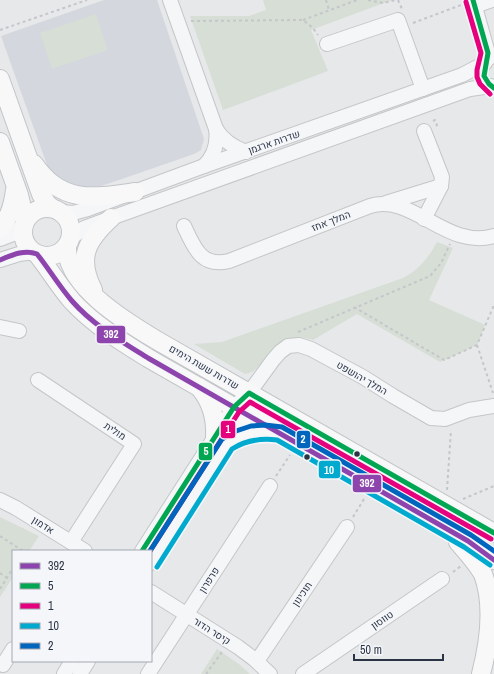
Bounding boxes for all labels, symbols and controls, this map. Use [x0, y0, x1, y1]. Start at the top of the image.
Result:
street label: שדרות ארגמן [246, 127, 302, 157]
street label: המלך אחז [310, 208, 352, 234]
line badge: 392 [96, 325, 126, 344]
text: 392 [103, 327, 119, 341]
street label: שדרות ששת הימים [167, 342, 241, 392]
street label: המלך יהושפט [334, 358, 390, 398]
street label: מולית [102, 419, 128, 443]
line badge: 1 [220, 420, 236, 439]
text: 1 [225, 422, 231, 436]
line badge: 2 [296, 430, 311, 449]
text: 2 [300, 432, 306, 446]
line badge: 5 [198, 442, 213, 461]
text: 5 [203, 444, 209, 458]
unlabelled marker [352, 449, 362, 459]
unlabelled marker [302, 452, 312, 462]
line badge: 10 [318, 460, 341, 479]
text: 10 [324, 463, 334, 477]
line badge: 392 [352, 474, 382, 493]
text: 392 [359, 476, 375, 490]
street label: אדמון [29, 513, 57, 537]
legend [12, 550, 152, 662]
text: 392 [48, 558, 64, 574]
street label: פרפרון [196, 565, 222, 595]
text: 5 [48, 578, 54, 594]
street label: תוכינון [289, 579, 315, 609]
text: 1 [48, 598, 54, 614]
street label: טווסון [368, 608, 396, 632]
street label: קיסר הדור [191, 614, 233, 648]
text: 10 [48, 618, 59, 634]
scale bar [354, 636, 443, 662]
text: 2 [48, 638, 53, 654]
text: 50 m [360, 642, 382, 658]

